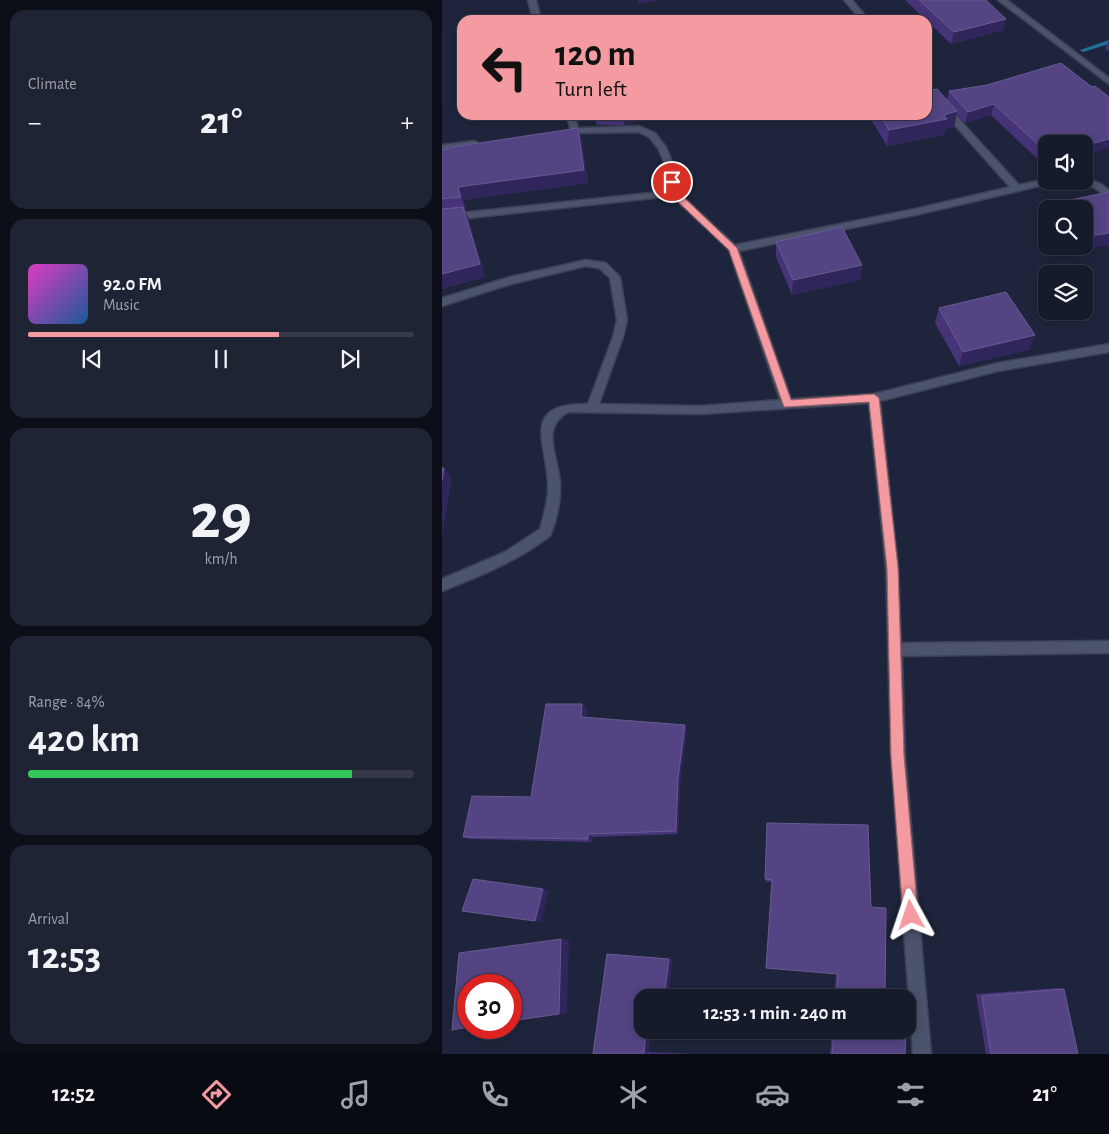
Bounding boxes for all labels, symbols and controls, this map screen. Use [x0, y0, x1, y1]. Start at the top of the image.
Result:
icon: left [472, 35, 537, 100]
text: 120 m [555, 37, 636, 72]
text: Climate [28, 76, 77, 92]
text: Turn left [555, 78, 627, 100]
text: 21° [200, 103, 242, 141]
text: − [28, 109, 41, 137]
text: + [401, 109, 414, 137]
map controls [1038, 135, 1093, 320]
button: sound [1038, 135, 1093, 190]
pin [651, 161, 693, 203]
icon: arrive [658, 168, 686, 196]
button: search [1038, 200, 1093, 255]
button: layers [1038, 265, 1093, 320]
text: 92.0 FM [103, 275, 162, 294]
text: Music [103, 297, 139, 313]
icon: previous [78, 345, 106, 373]
icon: pause [207, 345, 235, 373]
icon: next [336, 345, 364, 373]
text: 29 [190, 485, 252, 550]
text: km/h [204, 551, 238, 567]
text: Range · 84% [28, 694, 105, 710]
text: 420 km [28, 721, 140, 759]
position arrow [884, 888, 936, 940]
text: Arrival [28, 911, 69, 927]
text: 12:53 [28, 938, 101, 976]
speed limit sign: 30 [457, 974, 522, 1039]
text: 12:53 · 1 min · 240 m [703, 1004, 847, 1023]
icon: directions [199, 1077, 234, 1112]
icon: music [338, 1077, 373, 1112]
icon: phone [477, 1077, 512, 1112]
icon: climate [616, 1077, 651, 1112]
icon: car [755, 1077, 790, 1112]
icon: filters [893, 1077, 928, 1112]
text: 12:52 [52, 1083, 95, 1105]
text: 21° [1032, 1083, 1057, 1105]

